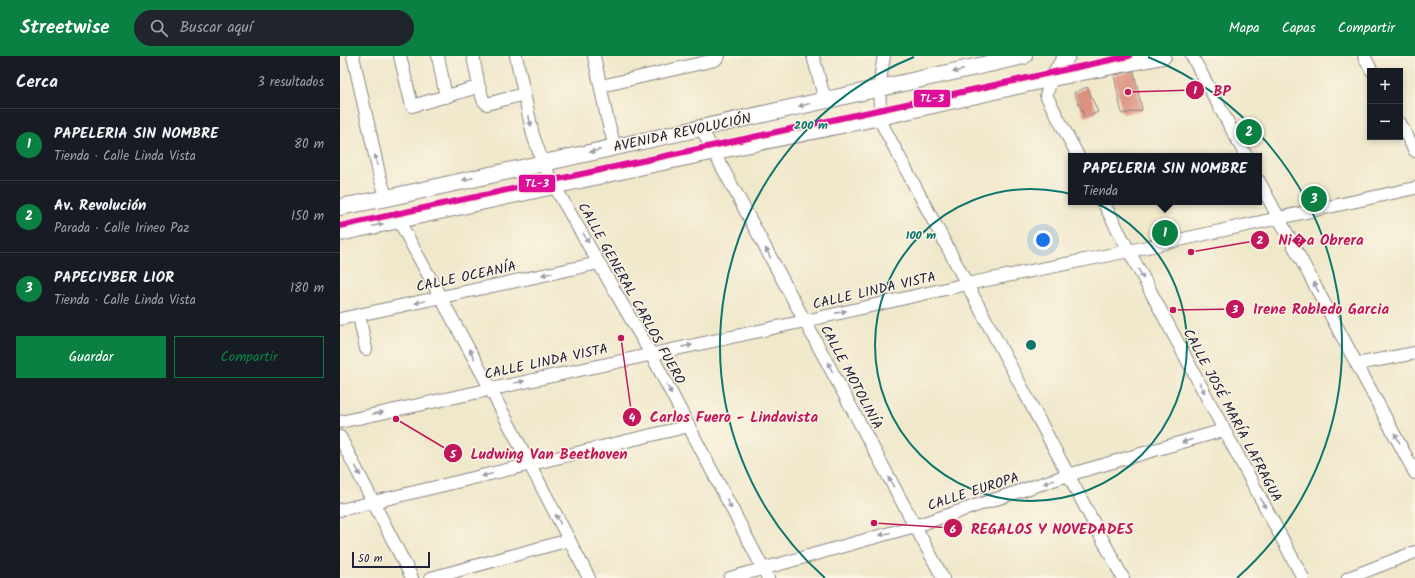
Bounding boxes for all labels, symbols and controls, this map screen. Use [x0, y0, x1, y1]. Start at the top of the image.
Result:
search box [134, 10, 414, 46]
text: Streetwise [20, 13, 110, 43]
text: Buscar aquí [180, 16, 252, 40]
icon: search [148, 17, 170, 39]
text: Mapa [1229, 17, 1260, 39]
text: Capas [1282, 17, 1316, 39]
text: Compartir [1338, 17, 1395, 39]
one-way arrow [952, 68, 965, 74]
map controls [1367, 68, 1403, 140]
button: + [1367, 68, 1403, 104]
text: Cerca [16, 69, 58, 96]
text: 3 resultados [257, 72, 324, 93]
callout: BP [1185, 77, 1239, 104]
text: BP [1213, 80, 1232, 104]
text: 1 [1193, 81, 1197, 100]
line badge: TL-3 [913, 89, 951, 108]
text: TL-3 [920, 90, 944, 108]
one-way arrow [798, 103, 811, 109]
button: − [1367, 104, 1403, 140]
street label: AVENIDA REVOLUCIÓN [611, 108, 754, 158]
one-way arrow [528, 115, 534, 128]
text: 200 m [794, 116, 828, 135]
pin: 2 [1236, 117, 1262, 147]
text: PAPELERIA SIN NOMBRE [54, 122, 218, 146]
text: 1 [27, 134, 31, 155]
text: 80 m [294, 134, 324, 155]
text: Tienda · Calle Linda Vista [54, 146, 196, 167]
one-way arrow [589, 148, 601, 154]
popup [1068, 153, 1262, 205]
one-way arrow [373, 154, 379, 167]
text: PAPELERIA SIN NOMBRE [1083, 157, 1247, 181]
line badge: TL-3 [518, 174, 556, 193]
text: TL-3 [525, 175, 549, 193]
one-way arrow [462, 177, 475, 183]
text: Tienda [1083, 181, 1118, 202]
pin: 3 [1301, 184, 1327, 214]
text: Av. Revolución [54, 194, 146, 218]
street label: CALLE GENERAL CARLOS FUERO [572, 198, 691, 389]
text: 2 [25, 206, 33, 227]
text: 150 m [291, 206, 324, 227]
text: Parada · Calle Irineo Paz [54, 218, 189, 239]
pin: 1 [1152, 218, 1178, 248]
one-way arrow [372, 222, 384, 228]
text: 100 m [906, 226, 936, 245]
callout: Ni�a Obrera [1250, 226, 1372, 253]
text: Ni�a Obrera [1278, 229, 1364, 253]
your location [1033, 230, 1053, 250]
text: 2 [1257, 231, 1264, 250]
one-way arrow [582, 232, 589, 244]
one-way arrow [765, 247, 771, 259]
street label: CALLE OCEANÍA [414, 256, 518, 298]
text: PAPECIYBER LIOR [54, 266, 174, 290]
street label: CALLE LINDA VISTA [810, 266, 938, 316]
one-way arrow [1138, 268, 1144, 279]
one-way arrow [541, 272, 554, 278]
text: 3 [25, 278, 33, 299]
text: 180 m [290, 278, 324, 299]
one-way arrow [1312, 281, 1319, 292]
text: Tienda · Calle Linda Vista [54, 290, 196, 311]
callout: Irene Robledo Garcia [1225, 295, 1397, 322]
text: Irene Robledo Garcia [1253, 298, 1389, 322]
one-way arrow [414, 299, 427, 305]
text: 3 [1231, 300, 1239, 319]
one-way arrow [835, 309, 847, 315]
street label: CALLE MOTOLINÍA [814, 321, 888, 434]
street label: CALLE JOSÉ MARÍA LAFRAGUA [1177, 325, 1287, 506]
button: Guardar [16, 336, 166, 378]
button: Compartir [174, 336, 324, 378]
street label: CALLE LINDA VISTA [482, 338, 610, 386]
centre of rings [1024, 338, 1038, 352]
one-way arrow [681, 343, 693, 349]
one-way arrow [468, 348, 475, 360]
one-way arrow [826, 361, 833, 373]
one-way arrow [513, 379, 525, 385]
one-way arrow [1199, 382, 1205, 394]
one-way arrow [666, 383, 672, 394]
callout: Carlos Fuero - Lindavista [622, 403, 826, 430]
text: Carlos Fuero - Lindavista [650, 406, 818, 430]
text: 4 [629, 408, 636, 427]
one-way arrow [372, 410, 384, 416]
one-way arrow [1393, 432, 1400, 444]
one-way arrow [1181, 438, 1193, 444]
callout: Ludwing Van Beethoven [443, 440, 636, 467]
text: Ludwing Van Beethoven [470, 443, 628, 467]
text: 5 [449, 445, 457, 464]
one-way arrow [355, 466, 361, 477]
street label: CALLE EUROPA [925, 467, 1022, 517]
one-way arrow [481, 472, 494, 478]
one-way arrow [888, 476, 895, 488]
one-way arrow [1042, 479, 1054, 485]
one-way arrow [1260, 497, 1266, 509]
one-way arrow [726, 498, 732, 510]
one-way arrow [555, 513, 561, 524]
callout: REGALOS Y NOVEDADES [943, 515, 1141, 542]
text: REGALOS Y NOVEDADES [971, 518, 1134, 542]
text: 6 [950, 520, 957, 539]
one-way arrow [879, 532, 891, 538]
scale bar [352, 550, 430, 569]
text: 50 m [358, 550, 383, 568]

